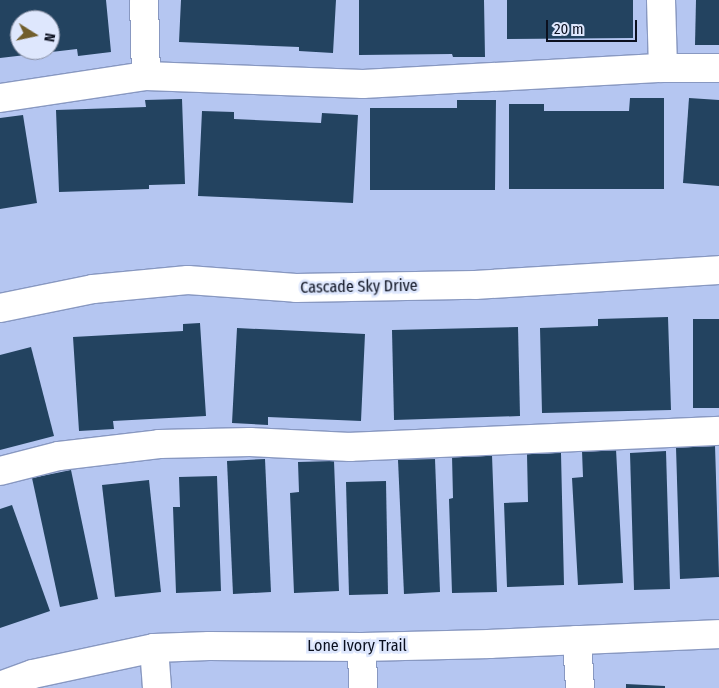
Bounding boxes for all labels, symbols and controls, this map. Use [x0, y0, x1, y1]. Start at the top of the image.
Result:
north arrow [10, 10, 60, 60]
scale bar [549, 10, 640, 42]
text: 20 m [554, 20, 584, 38]
text: N [40, 32, 58, 43]
street label: Cascade Sky Drive [300, 276, 418, 298]
street label: Lone Ivory Trail [307, 636, 407, 656]

